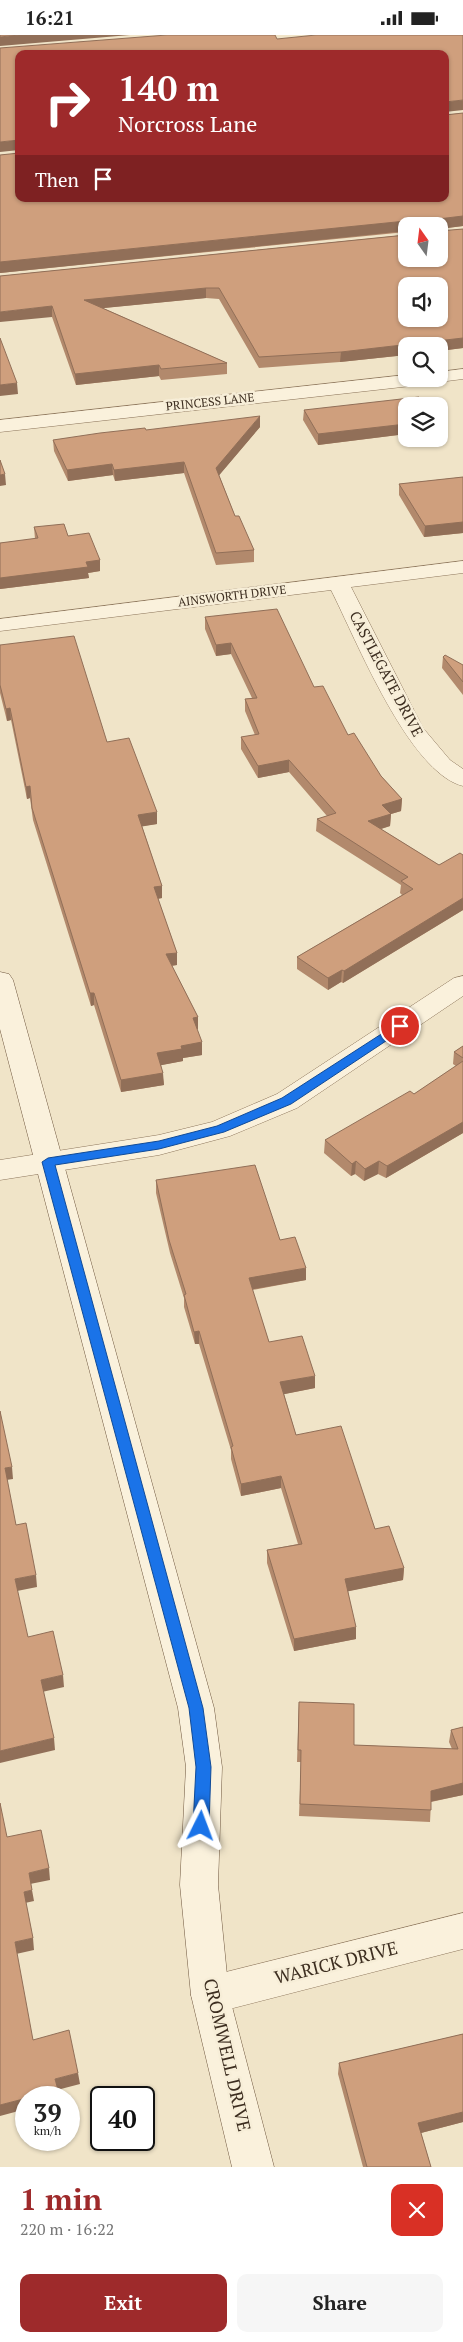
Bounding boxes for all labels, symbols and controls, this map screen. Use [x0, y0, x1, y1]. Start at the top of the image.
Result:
text: 16:21 [25, 5, 74, 30]
text: 140 m [118, 65, 219, 111]
icon: right [35, 70, 100, 135]
text: Norcross Lane [118, 109, 257, 138]
icon: arrive [89, 165, 117, 193]
text: Then [35, 167, 79, 192]
north arrow [398, 217, 448, 267]
map controls [398, 217, 448, 447]
button: sound [398, 277, 448, 327]
button: search [398, 337, 448, 387]
street label: PRINCESS LANE [165, 389, 255, 414]
button: layers [398, 397, 448, 447]
street label: AINSWORTH DRIVE [177, 581, 287, 610]
street label: CASTLEGATE DRIVE [345, 607, 428, 740]
pin [379, 1005, 421, 1047]
icon: arrive [386, 1012, 414, 1040]
position arrow [174, 1799, 226, 1851]
street label: WARICK DRIVE [272, 1935, 400, 1989]
street label: CROMWELL DRIVE [199, 1976, 257, 2134]
speed limit sign: 40 [90, 2086, 155, 2151]
text: 39 [33, 2096, 62, 2129]
text: km/h [34, 2123, 61, 2138]
text: 1 min [20, 2179, 102, 2219]
button: close [391, 2184, 443, 2236]
text: 220 m · 16:22 [20, 2218, 114, 2240]
button: Exit [20, 2274, 227, 2332]
button: Share [237, 2274, 443, 2332]

